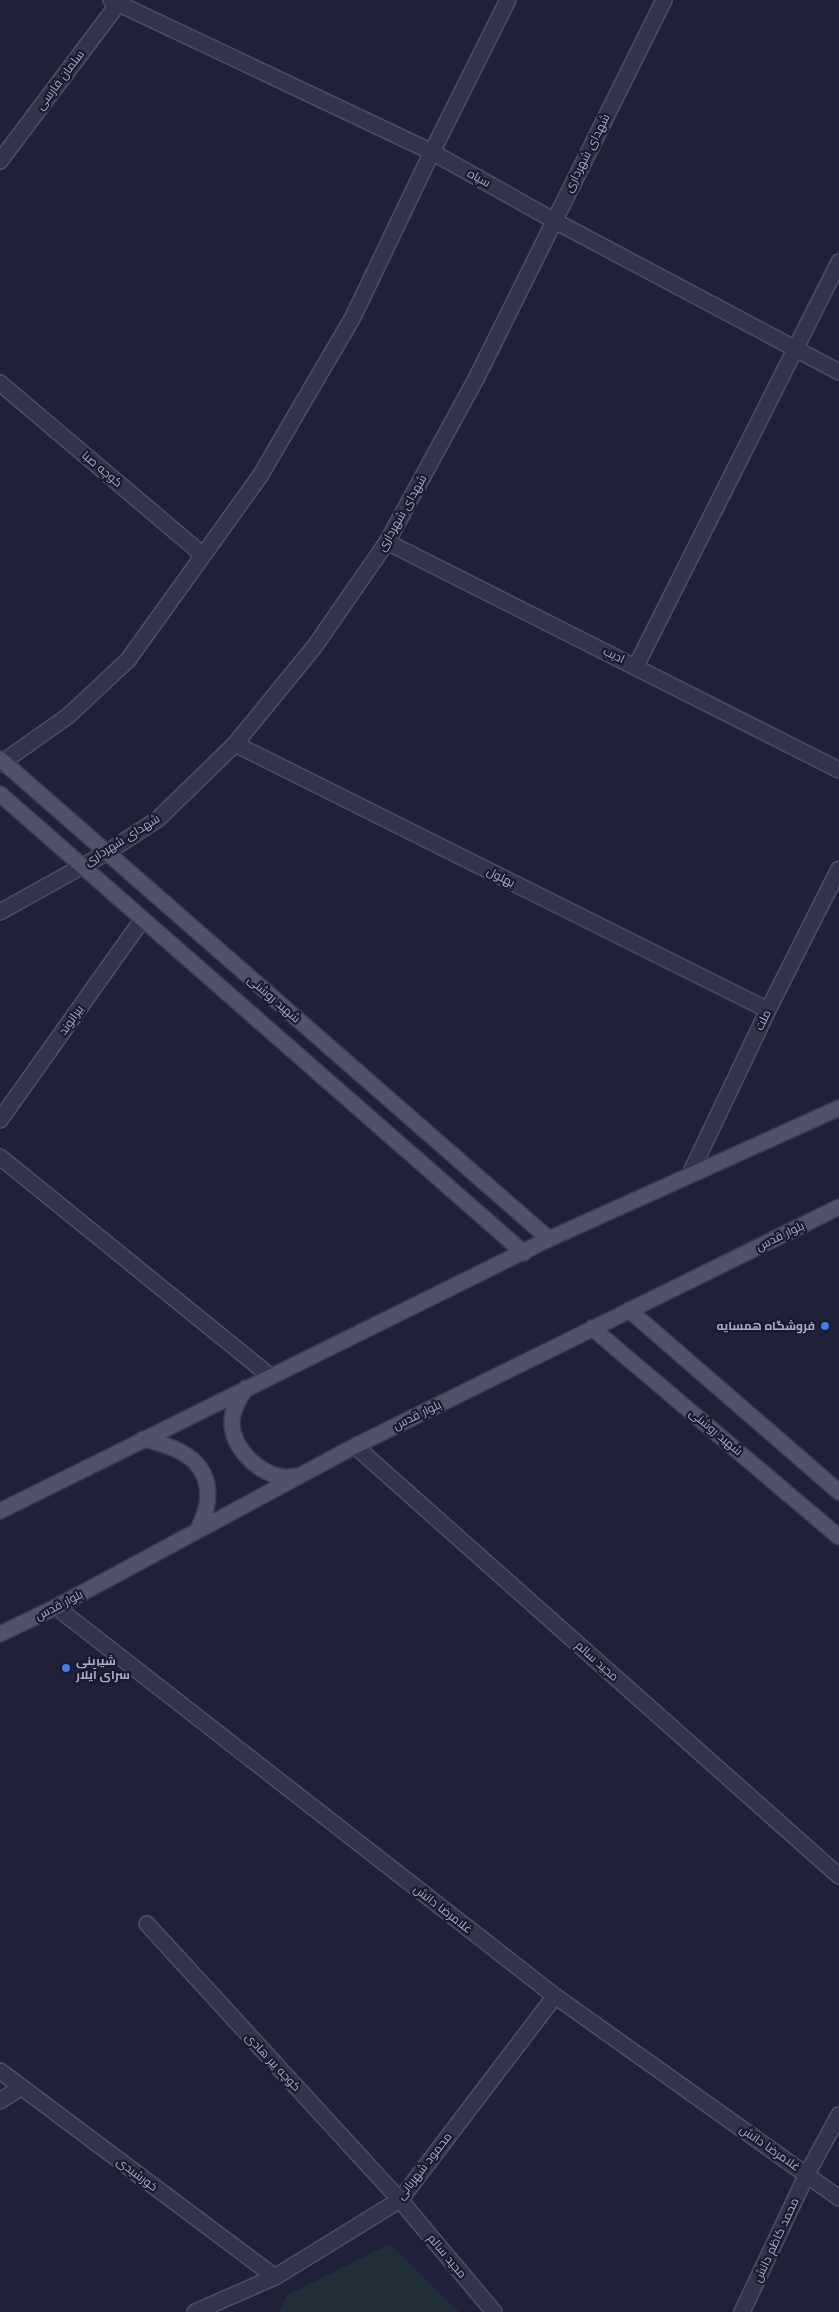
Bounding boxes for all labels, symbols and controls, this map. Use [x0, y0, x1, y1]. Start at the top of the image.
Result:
street label: سلمان فارسی [32, 47, 87, 113]
street label: شهدای شهرداری [560, 111, 613, 194]
street label: سپاه [465, 165, 493, 191]
street label: کوچه صبا [78, 447, 126, 491]
street label: شهدای شهرداری [374, 472, 430, 554]
street label: ادیب [601, 643, 627, 666]
street label: شهدای شهرداری [81, 810, 162, 869]
street label: بهلول [485, 863, 518, 890]
street label: شهید روشنی [245, 972, 304, 1026]
street label: بیرانوند [55, 1002, 86, 1038]
street label: ملت [751, 1007, 774, 1033]
street label: بلوار قدس [753, 1217, 806, 1254]
place label: فروشگاه همسایه [716, 1318, 815, 1334]
marker: فروشگاه همسایه [819, 1320, 831, 1332]
street label: بلوار قدس [390, 1396, 443, 1433]
street label: شهید روشنی [687, 1405, 746, 1458]
street label: بلوار قدس [32, 1586, 85, 1623]
street label: مجید سالم [572, 1637, 622, 1685]
place label: شیرینی سرای آیلار [75, 1653, 130, 1683]
marker: شیرینی سرای آیلار [60, 1662, 72, 1674]
street label: غلامرضا دانش [411, 1881, 476, 1936]
street label: کوچه پیر هادی [241, 2029, 304, 2095]
street label: غلامرضا دانش [737, 2121, 803, 2174]
street label: محمود شهربانی [393, 2129, 454, 2202]
street label: خورشیدی [114, 2153, 161, 2194]
street label: محمد کاظم دانش [749, 2195, 803, 2285]
street label: مجید سالم [424, 2231, 470, 2281]

